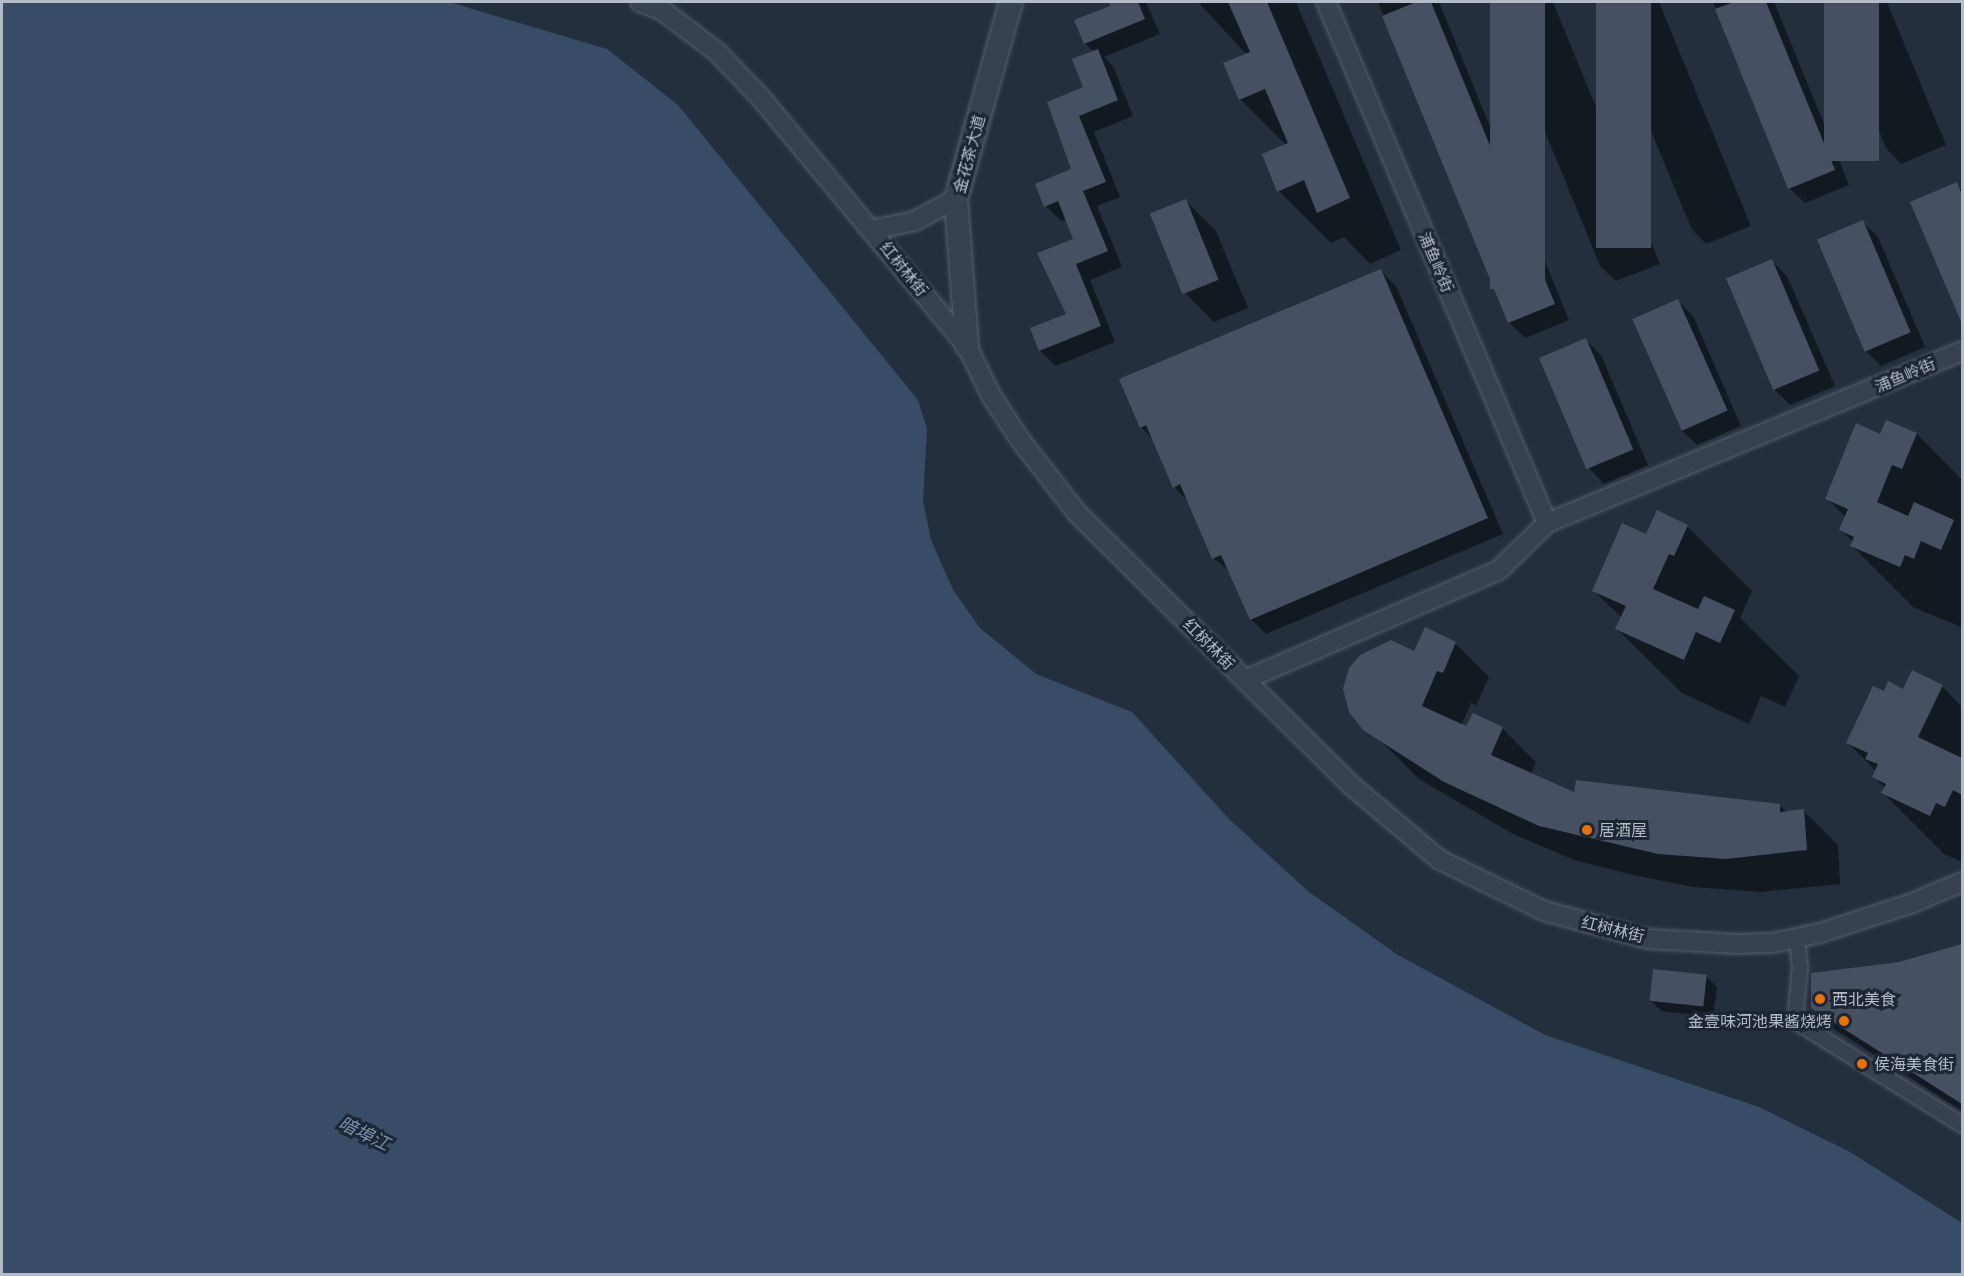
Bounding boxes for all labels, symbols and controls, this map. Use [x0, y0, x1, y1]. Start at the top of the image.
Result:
street label: 金花茶大道 [949, 113, 989, 195]
street label: 浦鱼岭街 [1415, 229, 1457, 295]
street label: 红树林街 [876, 238, 932, 300]
street label: 浦鱼岭街 [1872, 354, 1938, 396]
street label: 红树林街 [1180, 615, 1238, 673]
place label: 居酒屋 [1599, 820, 1647, 840]
marker: 居酒屋 [1580, 823, 1594, 837]
street label: 红树林街 [1580, 912, 1646, 946]
place label: 西北美食 [1832, 989, 1896, 1009]
marker: 西北美食 [1813, 992, 1827, 1006]
place label: 金壹味河池果酱烧烤 [1688, 1011, 1832, 1031]
marker: 金壹味河池果酱烧烤 [1837, 1014, 1851, 1028]
place label: 侯海美食街 [1874, 1054, 1954, 1074]
marker: 侯海美食街 [1855, 1057, 1869, 1071]
water label: 暗埠江 [335, 1112, 393, 1156]

